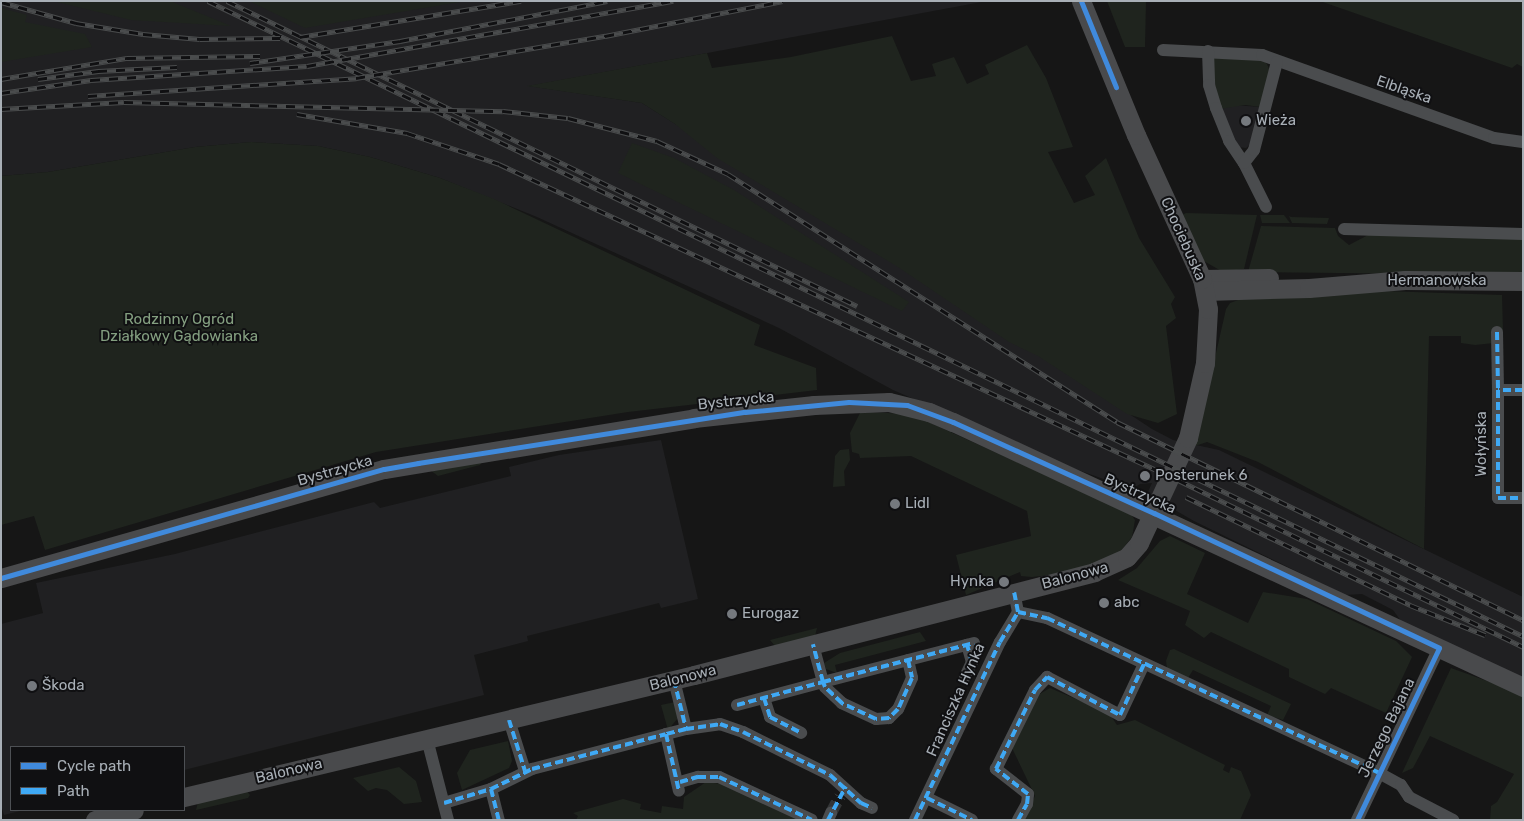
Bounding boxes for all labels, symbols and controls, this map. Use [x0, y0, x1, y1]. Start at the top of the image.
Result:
street label: Elbląska [1374, 72, 1434, 108]
place label: Wieża [1256, 112, 1296, 130]
marker: Wieża [1240, 115, 1252, 127]
street label: Chociebuska [1157, 194, 1209, 284]
street label: Hermanowska [1387, 272, 1487, 290]
park label: Rodzinny Ogród Działkowy Gądowianka [100, 310, 258, 345]
street label: Bystrzycka [697, 388, 775, 414]
street label: Wołyńska [1473, 411, 1491, 477]
street label: Bystrzycka [295, 452, 375, 490]
place label: Posterunek 6 [1155, 467, 1248, 485]
street label: Bystrzycka [1101, 470, 1179, 518]
marker: Posterunek 6 [1139, 470, 1151, 482]
place label: Lidl [905, 495, 930, 513]
marker: Lidl [889, 498, 901, 510]
street label: Balonowa [1040, 558, 1110, 594]
place label: Hynka [950, 573, 994, 591]
marker: Hynka [998, 576, 1010, 588]
place label: abc [1114, 594, 1139, 612]
marker: abc [1098, 597, 1110, 609]
place label: Eurogaz [742, 605, 799, 623]
marker: Eurogaz [726, 608, 738, 620]
street label: Franciszka Hynka [923, 641, 989, 759]
street label: Balonowa [648, 661, 718, 695]
street label: Jerzego Bajana [1355, 675, 1419, 781]
place label: Škoda [42, 677, 85, 695]
marker: Škoda [26, 680, 38, 692]
legend [10, 746, 185, 811]
street label: Balonowa [254, 755, 324, 787]
text: Cycle path [57, 757, 131, 775]
text: Path [57, 782, 90, 800]

